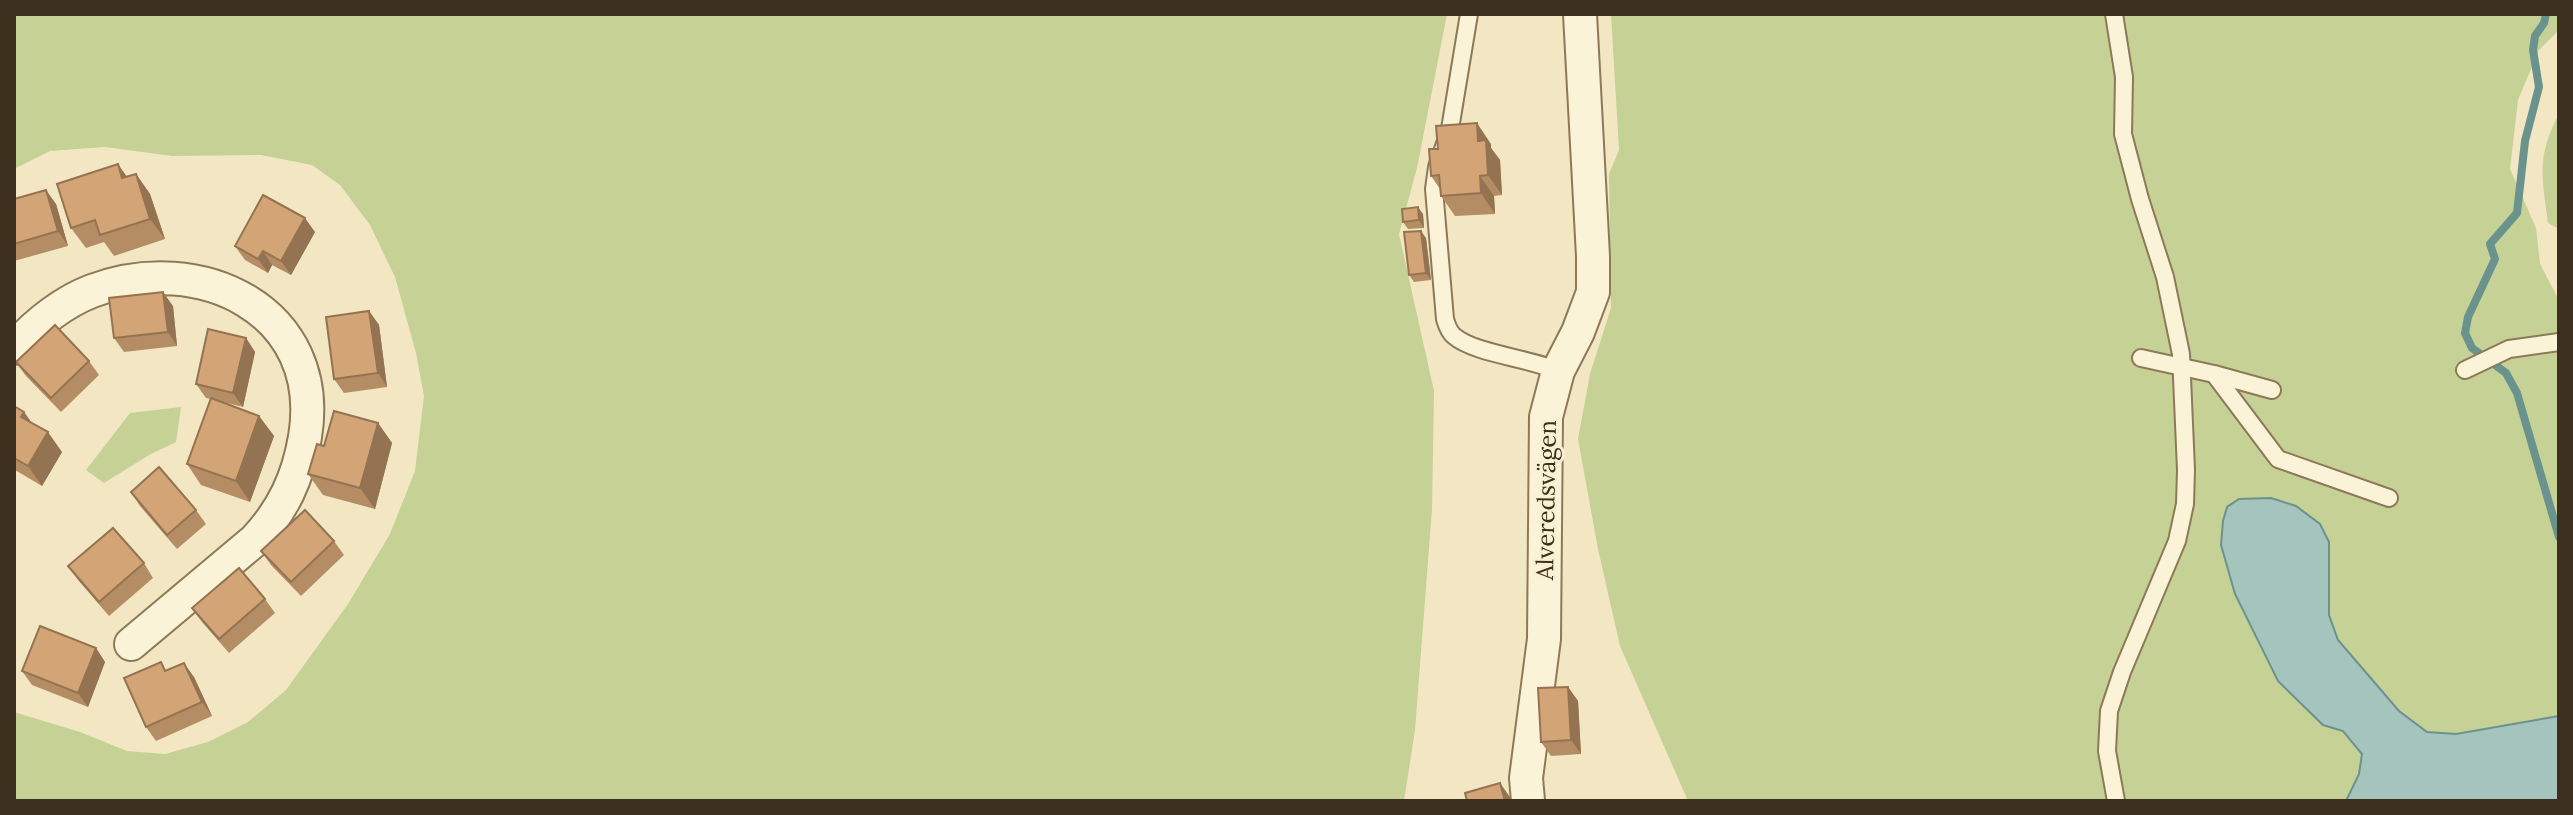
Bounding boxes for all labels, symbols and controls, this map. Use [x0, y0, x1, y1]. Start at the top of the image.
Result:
street label: Alveredsvägen [1529, 420, 1563, 581]

